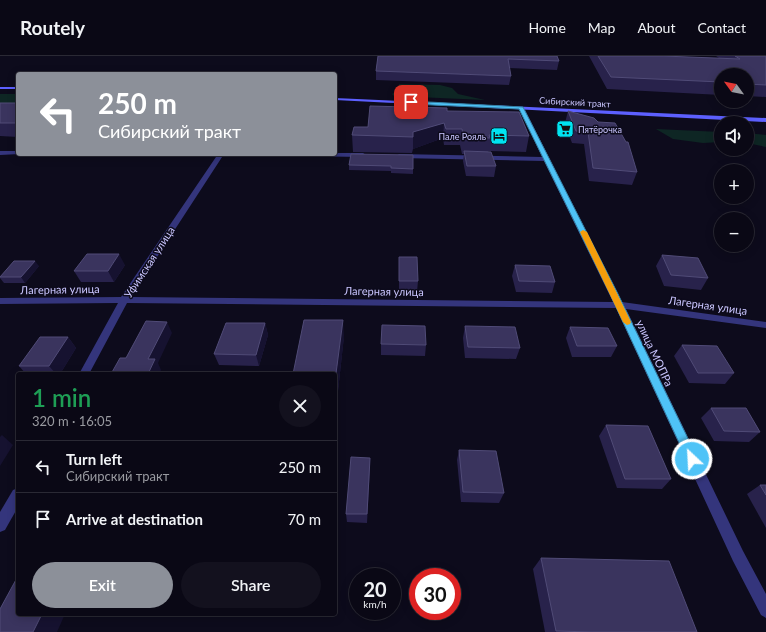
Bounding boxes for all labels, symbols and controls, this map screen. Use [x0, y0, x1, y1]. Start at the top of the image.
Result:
text: Routely [20, 16, 85, 39]
text: Home [528, 19, 566, 36]
text: Map [588, 19, 615, 36]
text: About [637, 19, 675, 36]
text: Contact [697, 19, 746, 36]
north arrow [714, 68, 754, 108]
map controls [714, 68, 754, 252]
pin [394, 85, 428, 119]
text: 250 m [98, 86, 177, 120]
icon: left [32, 88, 84, 140]
icon: arrive [400, 91, 422, 113]
street label: Сибирский тракт [539, 95, 611, 109]
button: sound [714, 116, 754, 156]
supermarket icon: Пятёрочка [555, 119, 575, 139]
text: Сибирский тракт [98, 120, 241, 142]
place label: Пятёрочка [578, 124, 622, 135]
hotel icon: Пале Рояль [489, 126, 509, 146]
place label: Пале Рояль [438, 131, 487, 142]
button: + [714, 164, 754, 204]
button: − [714, 212, 754, 252]
street label: Уфимская улица [121, 224, 177, 300]
street label: Лагерная улица [19, 282, 100, 296]
street label: Лагерная улица [343, 284, 424, 298]
street label: Лагерная улица [667, 293, 748, 317]
street label: улица МОПРа [634, 318, 676, 388]
text: 1 min [32, 383, 91, 412]
button: close [279, 385, 321, 427]
text: 320 m · 16:05 [32, 413, 112, 429]
position arrow [671, 438, 713, 480]
text: Turn left [66, 450, 122, 468]
icon: left [32, 456, 54, 478]
text: 250 m [279, 458, 321, 476]
text: Сибирский тракт [66, 468, 169, 484]
icon: arrive [32, 508, 54, 530]
text: Arrive at destination [66, 510, 203, 528]
text: 70 m [287, 510, 321, 528]
button: Exit [32, 562, 173, 608]
button: Share [181, 562, 321, 608]
speed limit sign: 30 [409, 568, 461, 620]
text: 20 [363, 577, 387, 601]
text: km/h [363, 598, 387, 610]

